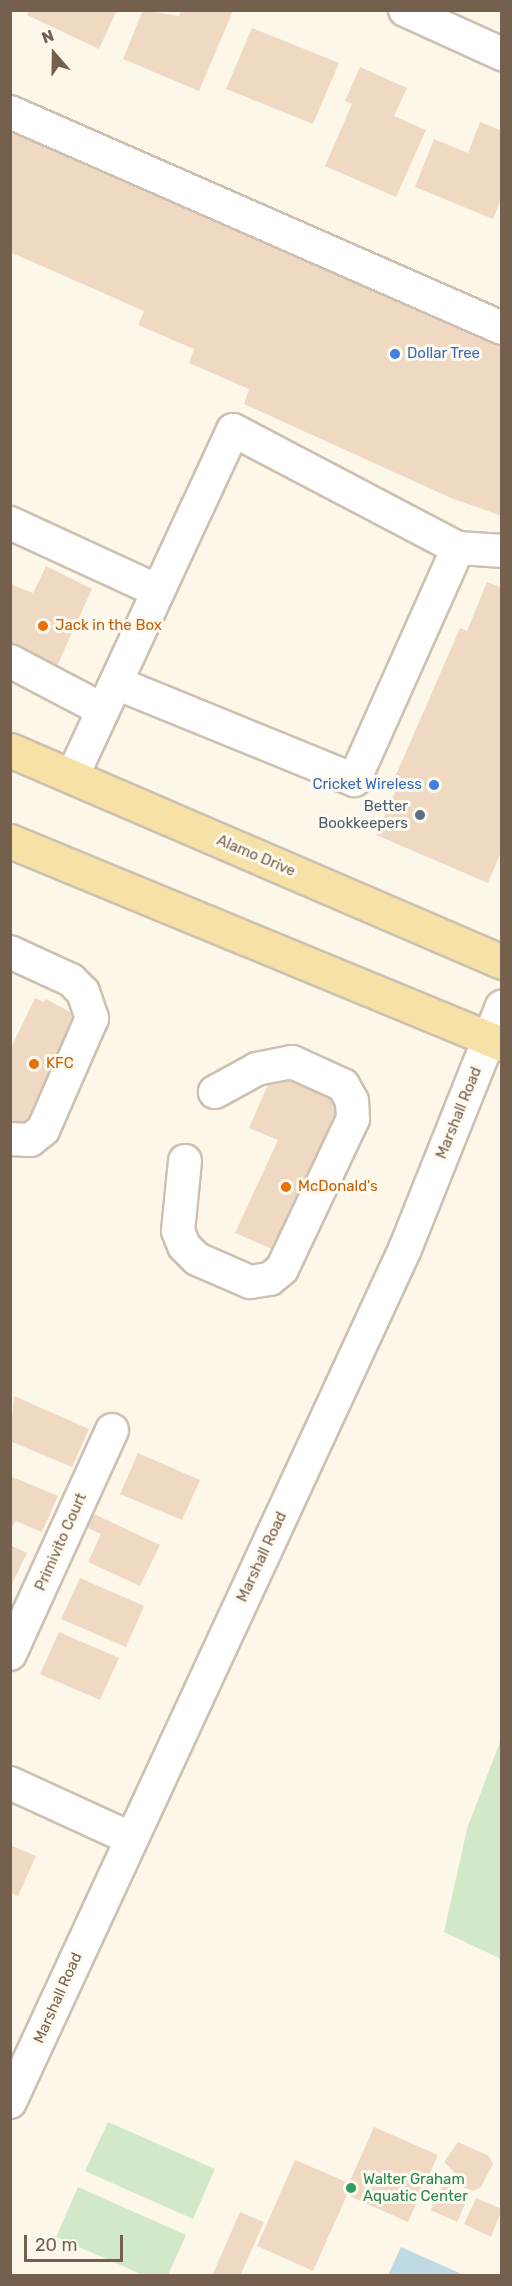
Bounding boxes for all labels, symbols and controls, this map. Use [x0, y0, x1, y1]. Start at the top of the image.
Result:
north arrow [24, 24, 84, 84]
text: N [39, 26, 56, 48]
place label: Dollar Tree [407, 345, 481, 363]
marker: Dollar Tree [388, 347, 402, 361]
place label: Jack in the Box [55, 617, 162, 635]
marker: Jack in the Box [36, 619, 50, 633]
place label: Cricket Wireless [312, 776, 422, 794]
marker: Cricket Wireless [427, 778, 441, 792]
place label: Better Bookkeepers [318, 797, 408, 832]
marker: Better Bookkeepers [413, 808, 427, 822]
street label: Alamo Drive [214, 831, 298, 881]
place label: KFC [46, 1055, 74, 1073]
marker: KFC [27, 1057, 41, 1071]
street label: Marshall Road [432, 1064, 486, 1162]
place label: McDonald's [298, 1178, 378, 1196]
marker: McDonald's [279, 1180, 293, 1194]
street label: Primivito Court [31, 1490, 91, 1594]
street label: Marshall Road [233, 1509, 291, 1605]
street label: Marshall Road [30, 1950, 86, 2046]
place label: Walter Graham Aquatic Center [363, 2170, 468, 2205]
marker: Walter Graham Aquatic Center [344, 2181, 358, 2195]
scale bar [27, 2223, 126, 2261]
text: 20 m [35, 2234, 77, 2256]

